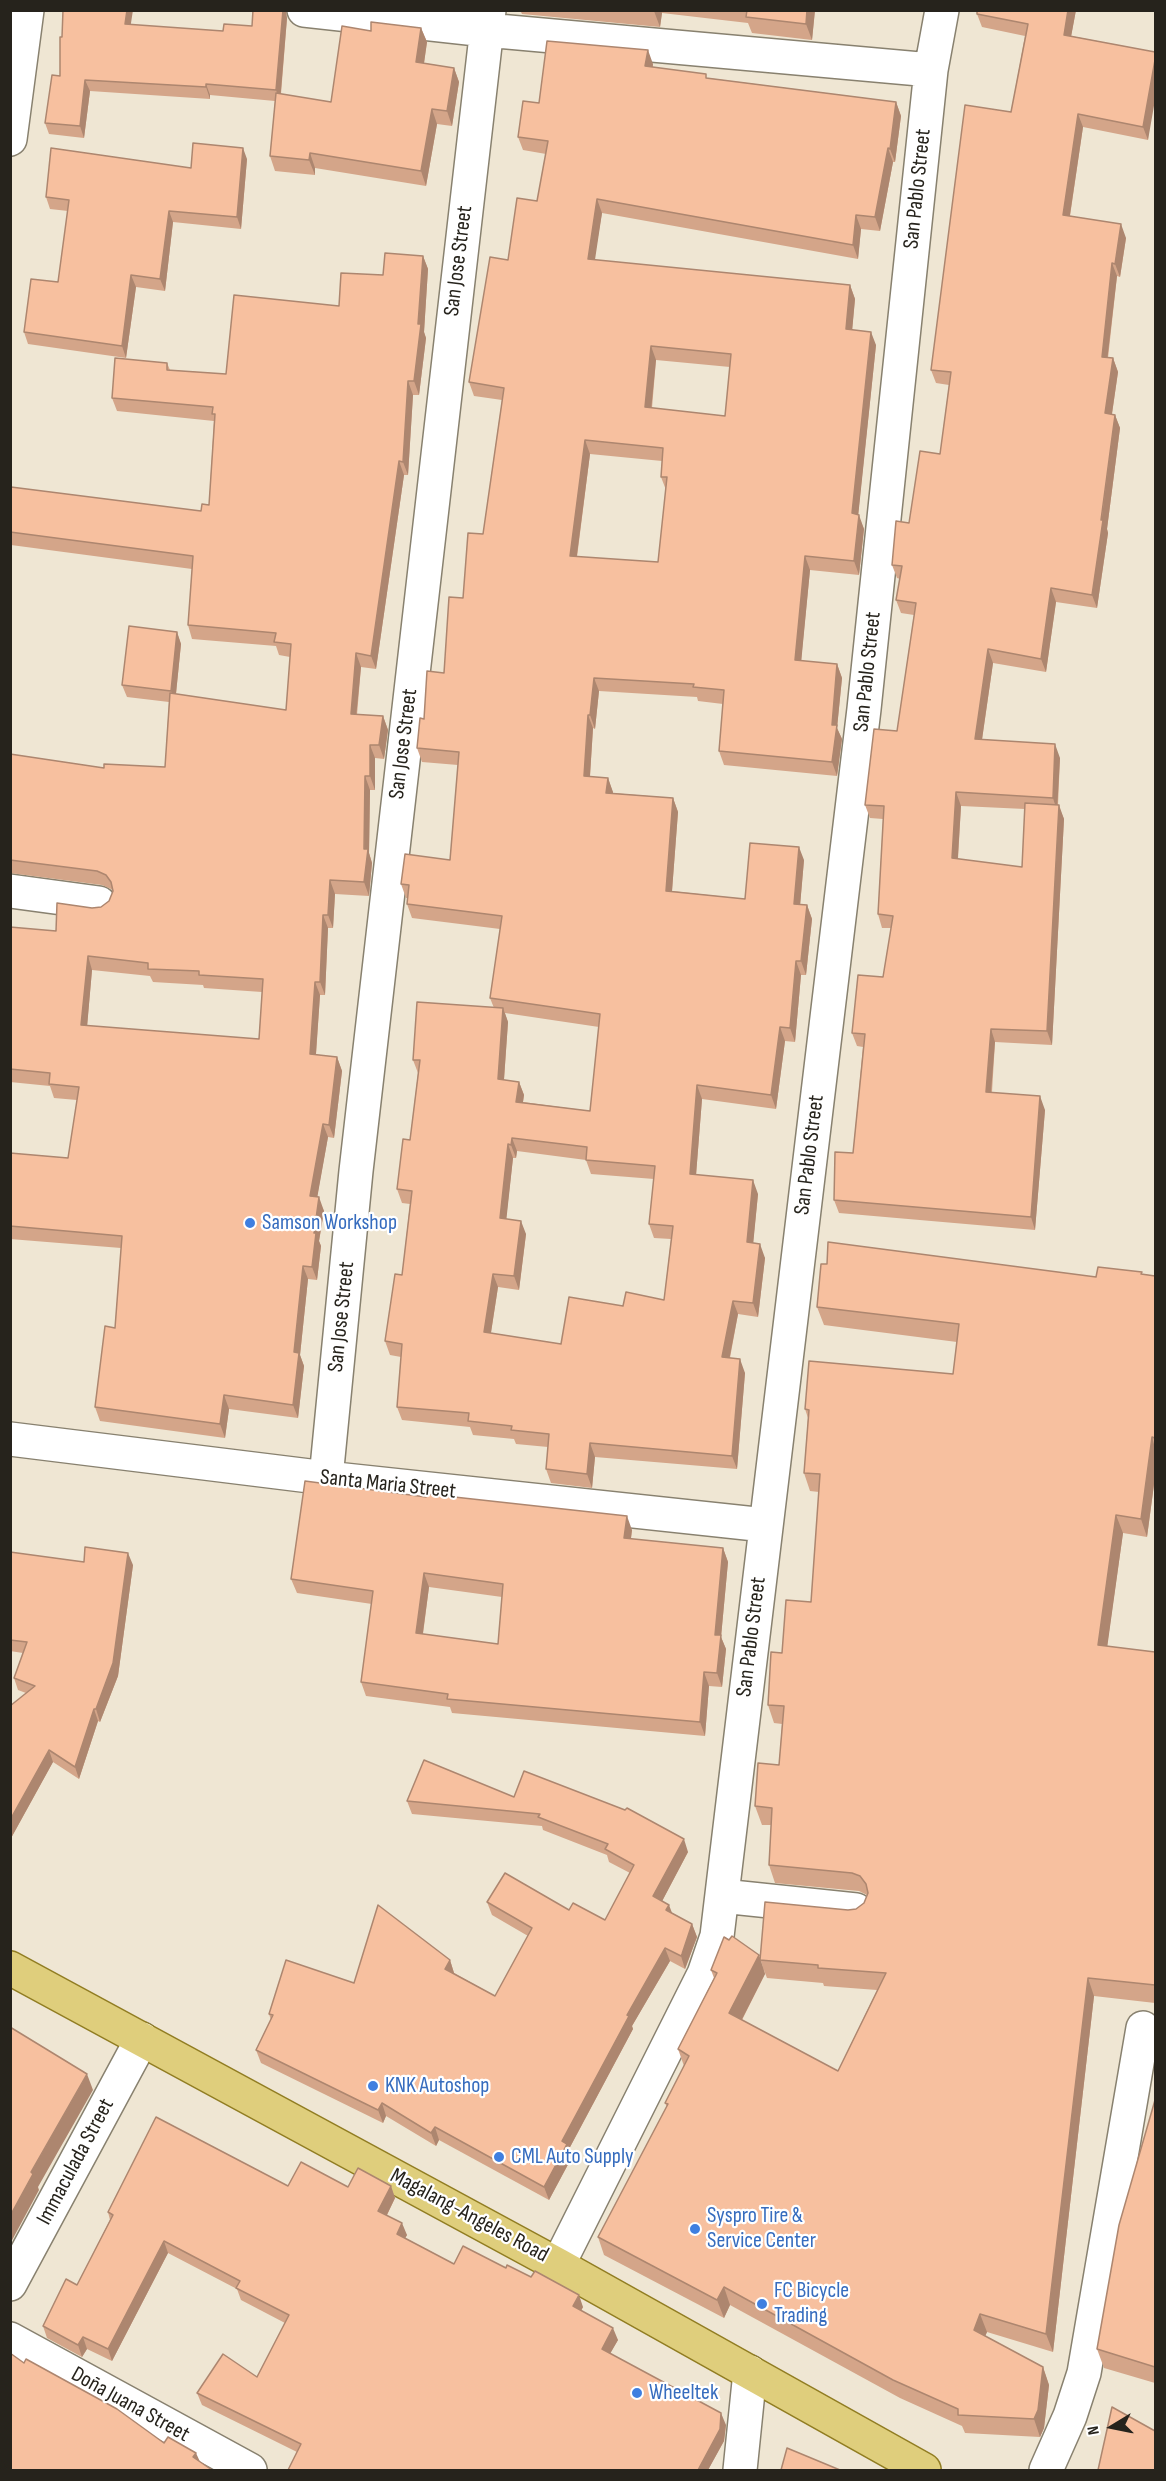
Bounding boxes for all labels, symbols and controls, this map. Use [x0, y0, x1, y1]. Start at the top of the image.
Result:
street label: San Pablo Street [899, 128, 937, 250]
street label: San Jose Street [439, 204, 479, 318]
street label: San Pablo Street [849, 611, 887, 733]
street label: San Jose Street [384, 687, 424, 801]
street label: San Pablo Street [790, 1094, 830, 1216]
place label: Samson Workshop [262, 1210, 397, 1236]
marker: Samson Workshop [243, 1216, 257, 1230]
street label: San Jose Street [323, 1260, 361, 1374]
street label: Santa Maria Street [319, 1465, 457, 1505]
street label: San Pablo Street [732, 1576, 772, 1698]
place label: KNK Autoshop [385, 2073, 489, 2099]
marker: KNK Autoshop [366, 2079, 380, 2093]
street label: Immaculada Street [32, 2094, 120, 2230]
place label: CML Auto Supply [511, 2144, 634, 2170]
marker: CML Auto Supply [492, 2150, 506, 2164]
street label: Magalang-Angeles Road [385, 2163, 553, 2269]
place label: Syspro Tire & Service Center [707, 2203, 816, 2254]
marker: Syspro Tire & Service Center [688, 2222, 702, 2236]
place label: FC Bicycle Trading [774, 2278, 849, 2330]
marker: FC Bicycle Trading [755, 2297, 769, 2311]
street label: Doña Juana Street [66, 2362, 194, 2448]
place label: Wheeltek [649, 2380, 718, 2406]
marker: Wheeltek [630, 2386, 644, 2400]
north arrow [1082, 2397, 1142, 2457]
text: N [1084, 2424, 1104, 2436]

